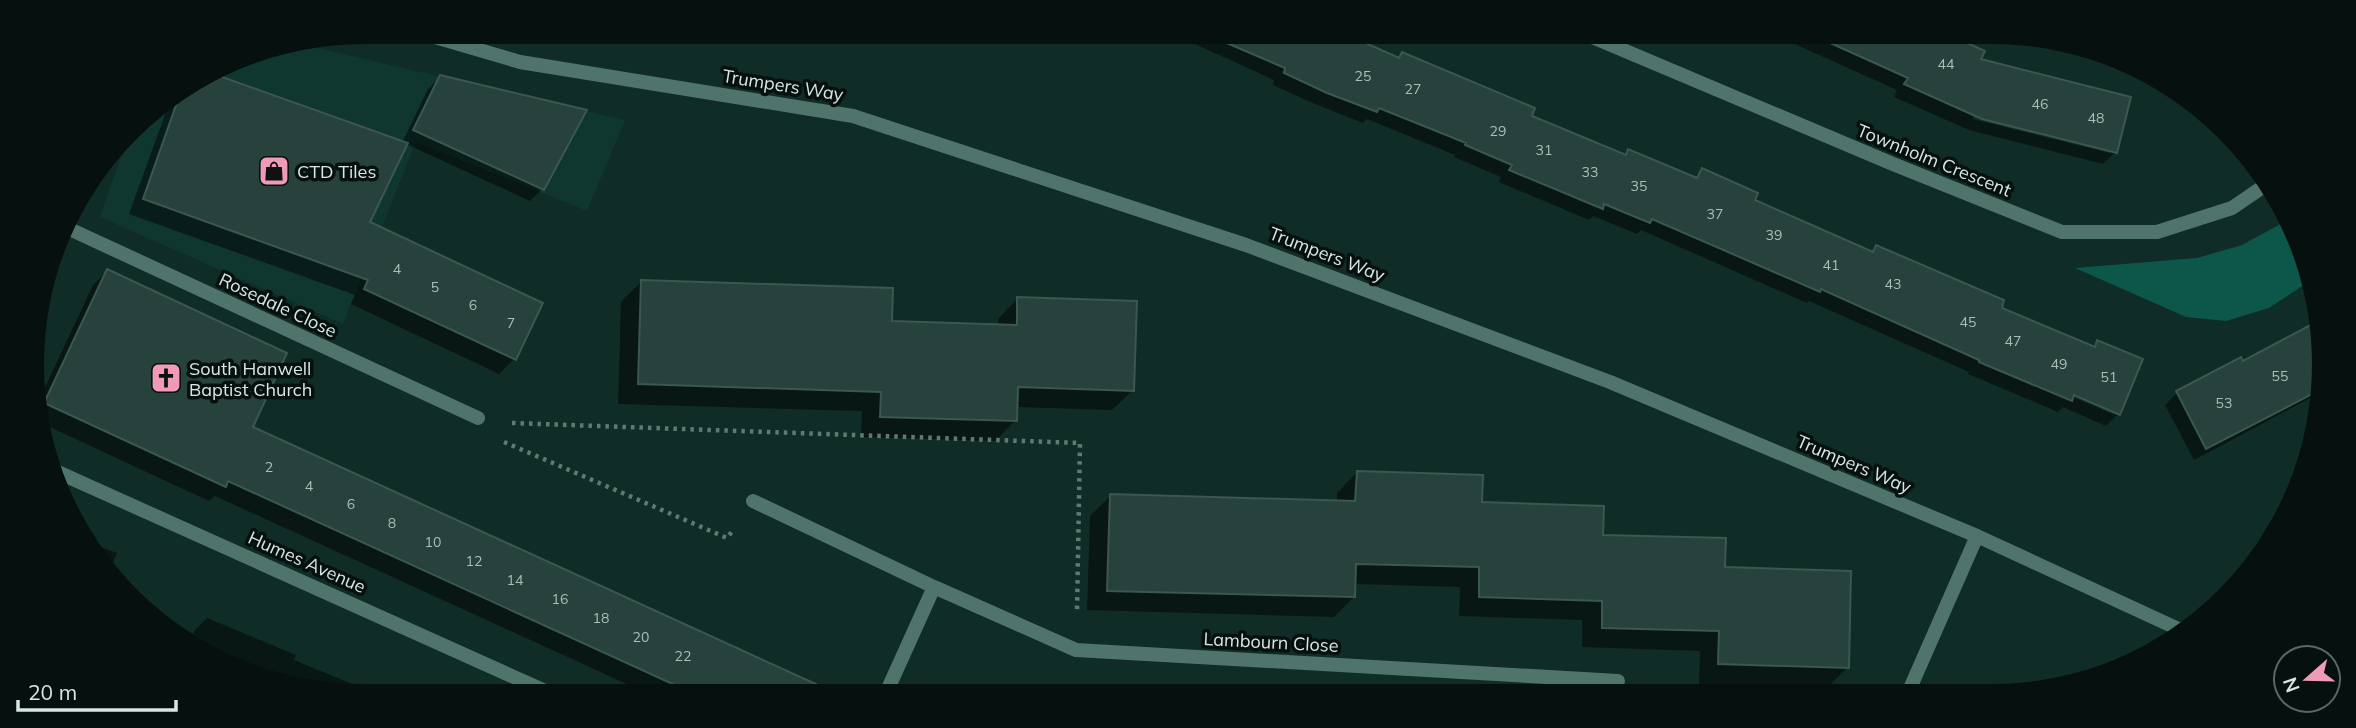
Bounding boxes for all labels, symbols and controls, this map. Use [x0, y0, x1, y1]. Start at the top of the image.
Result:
house number: 44 [1938, 55, 1955, 73]
street label: Trumpers Way [721, 64, 846, 106]
house number: 25 [1355, 67, 1371, 85]
house number: 27 [1405, 80, 1421, 98]
house number: 46 [2032, 95, 2048, 113]
house number: 48 [2088, 109, 2104, 127]
street label: Townholm Crescent [1854, 119, 2014, 201]
house number: 29 [1490, 122, 1506, 140]
house number: 31 [1536, 141, 1552, 159]
shop icon: CTD Tiles [257, 154, 291, 188]
place label: CTD Tiles [297, 160, 376, 183]
house number: 33 [1582, 163, 1598, 181]
house number: 35 [1631, 177, 1647, 195]
house number: 37 [1707, 205, 1723, 223]
street label: Trumpers Way [1266, 221, 1389, 287]
house number: 39 [1766, 226, 1782, 244]
house number: 41 [1823, 256, 1839, 274]
house number: 4 [393, 260, 402, 278]
street label: Rosedale Close [215, 268, 341, 342]
house number: 43 [1885, 275, 1901, 293]
house number: 5 [431, 278, 439, 296]
house number: 6 [469, 296, 477, 314]
house number: 45 [1960, 313, 1976, 331]
house number: 7 [507, 314, 515, 332]
house number: 47 [2005, 332, 2021, 350]
house number: 49 [2051, 355, 2067, 373]
place label: South Hanwell Baptist Church [189, 357, 312, 401]
church icon: South Hanwell Baptist Church [149, 361, 183, 395]
house number: 55 [2272, 367, 2288, 385]
house number: 51 [2101, 368, 2117, 386]
house number: 53 [2216, 394, 2232, 412]
street label: Trumpers Way [1793, 430, 1915, 499]
house number: 2 [265, 458, 273, 476]
house number: 4 [305, 477, 314, 495]
house number: 6 [347, 495, 355, 513]
house number: 8 [388, 514, 396, 532]
street label: Humes Avenue [245, 526, 369, 598]
house number: 10 [425, 533, 441, 551]
house number: 12 [466, 552, 482, 570]
house number: 14 [507, 571, 524, 589]
house number: 16 [552, 590, 568, 608]
house number: 18 [593, 609, 609, 627]
street label: Lambourn Close [1203, 627, 1339, 657]
house number: 20 [633, 628, 649, 646]
north arrow [2272, 644, 2342, 714]
house number: 22 [675, 647, 691, 665]
scale bar [18, 668, 175, 712]
text: N [2277, 674, 2305, 696]
text: 20 m [28, 679, 77, 705]

